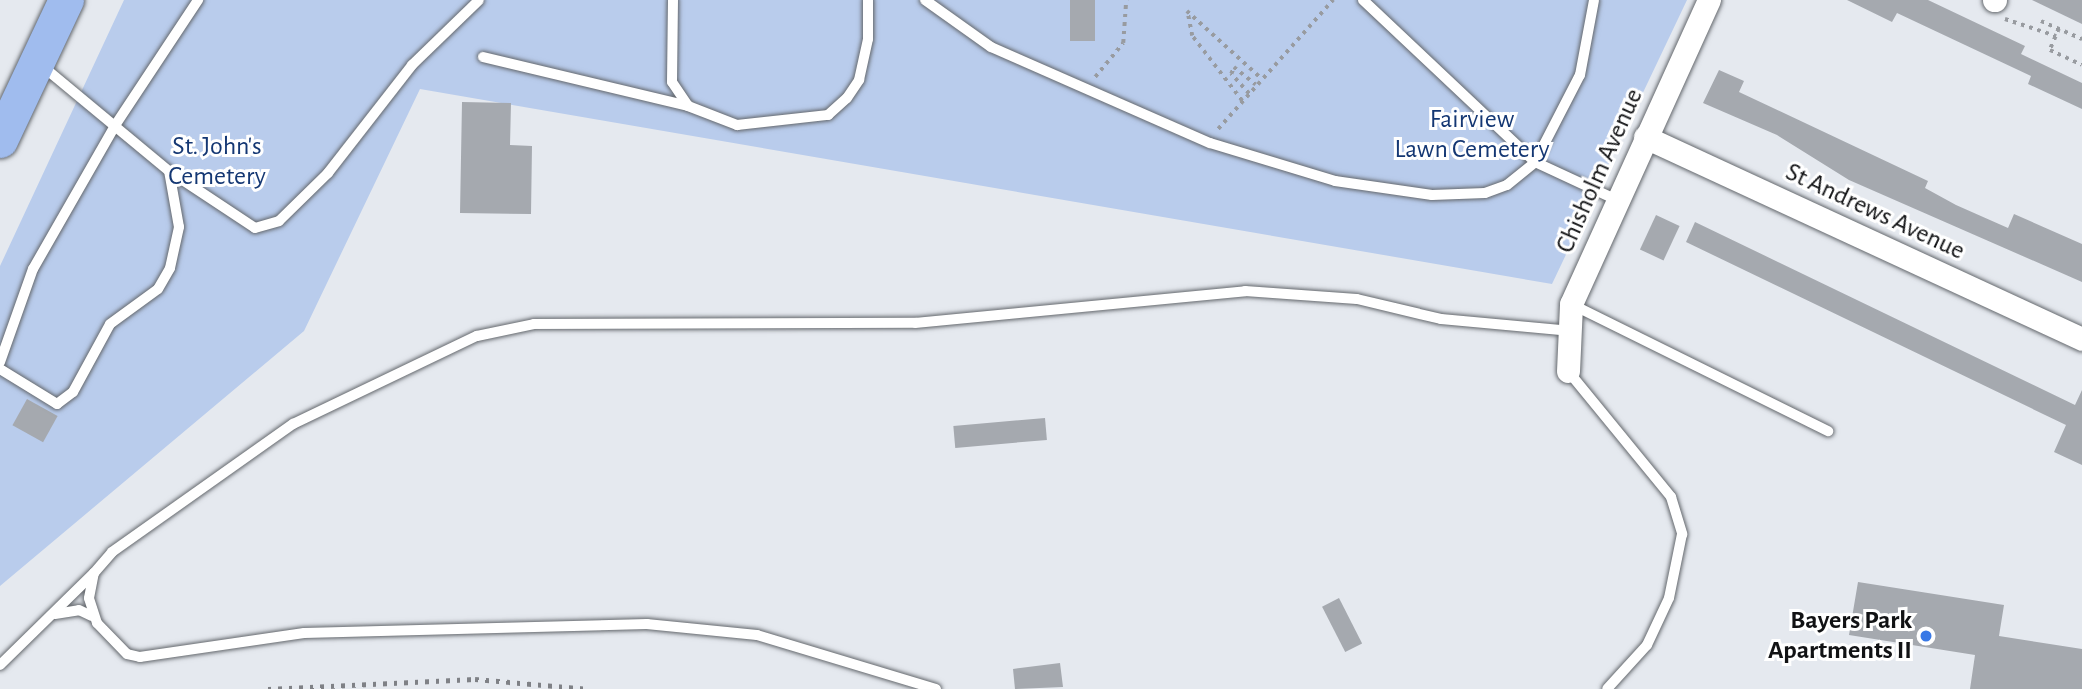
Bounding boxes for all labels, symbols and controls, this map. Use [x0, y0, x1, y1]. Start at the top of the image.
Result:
street label: Chisholm Avenue [1550, 84, 1650, 258]
park label: Fairview Lawn Cemetery [1394, 104, 1550, 166]
park label: St. John's Cemetery [168, 131, 266, 192]
street label: St Andrews Avenue [1780, 157, 1970, 267]
place label: Bayers Park Apartments II [1768, 605, 1912, 666]
marker: Bayers Park Apartments II [1918, 628, 1934, 644]

